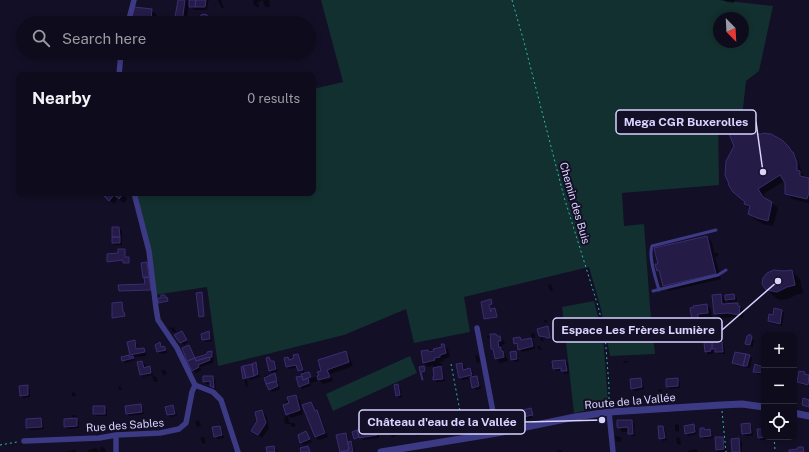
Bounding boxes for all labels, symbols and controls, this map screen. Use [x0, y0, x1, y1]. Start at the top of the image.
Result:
north arrow [713, 12, 749, 48]
search box [16, 16, 316, 60]
icon: search [30, 27, 52, 49]
text: Search here [62, 30, 146, 47]
text: Nearby [32, 88, 91, 108]
text: 0 results [247, 91, 300, 106]
callout: Mega CGR Buxerolles [616, 110, 756, 134]
text: Mega CGR Buxerolles [624, 115, 748, 129]
street label: Chemin des Buis [558, 161, 593, 246]
callout: Espace Les Frères Lumière [553, 318, 722, 342]
text: Espace Les Frères Lumière [561, 323, 715, 337]
map controls [761, 332, 797, 440]
button: + [761, 332, 797, 368]
button: − [761, 368, 797, 404]
street label: Route de la Vallée [584, 391, 676, 411]
button: locate [761, 404, 797, 440]
callout: Château d'eau de la Vallée [359, 410, 525, 434]
text: Château d'eau de la Vallée [367, 415, 517, 429]
street label: Rue des Sables [86, 416, 165, 434]

